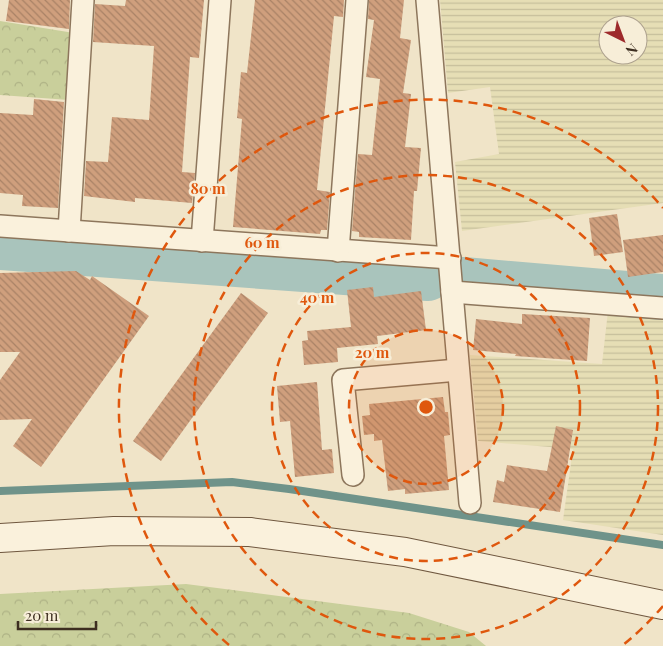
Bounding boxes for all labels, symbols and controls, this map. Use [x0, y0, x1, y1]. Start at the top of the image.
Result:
north arrow [598, 15, 648, 65]
text: N [622, 40, 642, 60]
text: 80 m [190, 178, 226, 198]
text: 60 m [244, 232, 280, 252]
text: 40 m [300, 287, 335, 307]
text: 20 m [355, 342, 390, 362]
centre of rings [417, 398, 435, 416]
scale bar [18, 598, 95, 630]
text: 20 m [25, 605, 59, 625]

